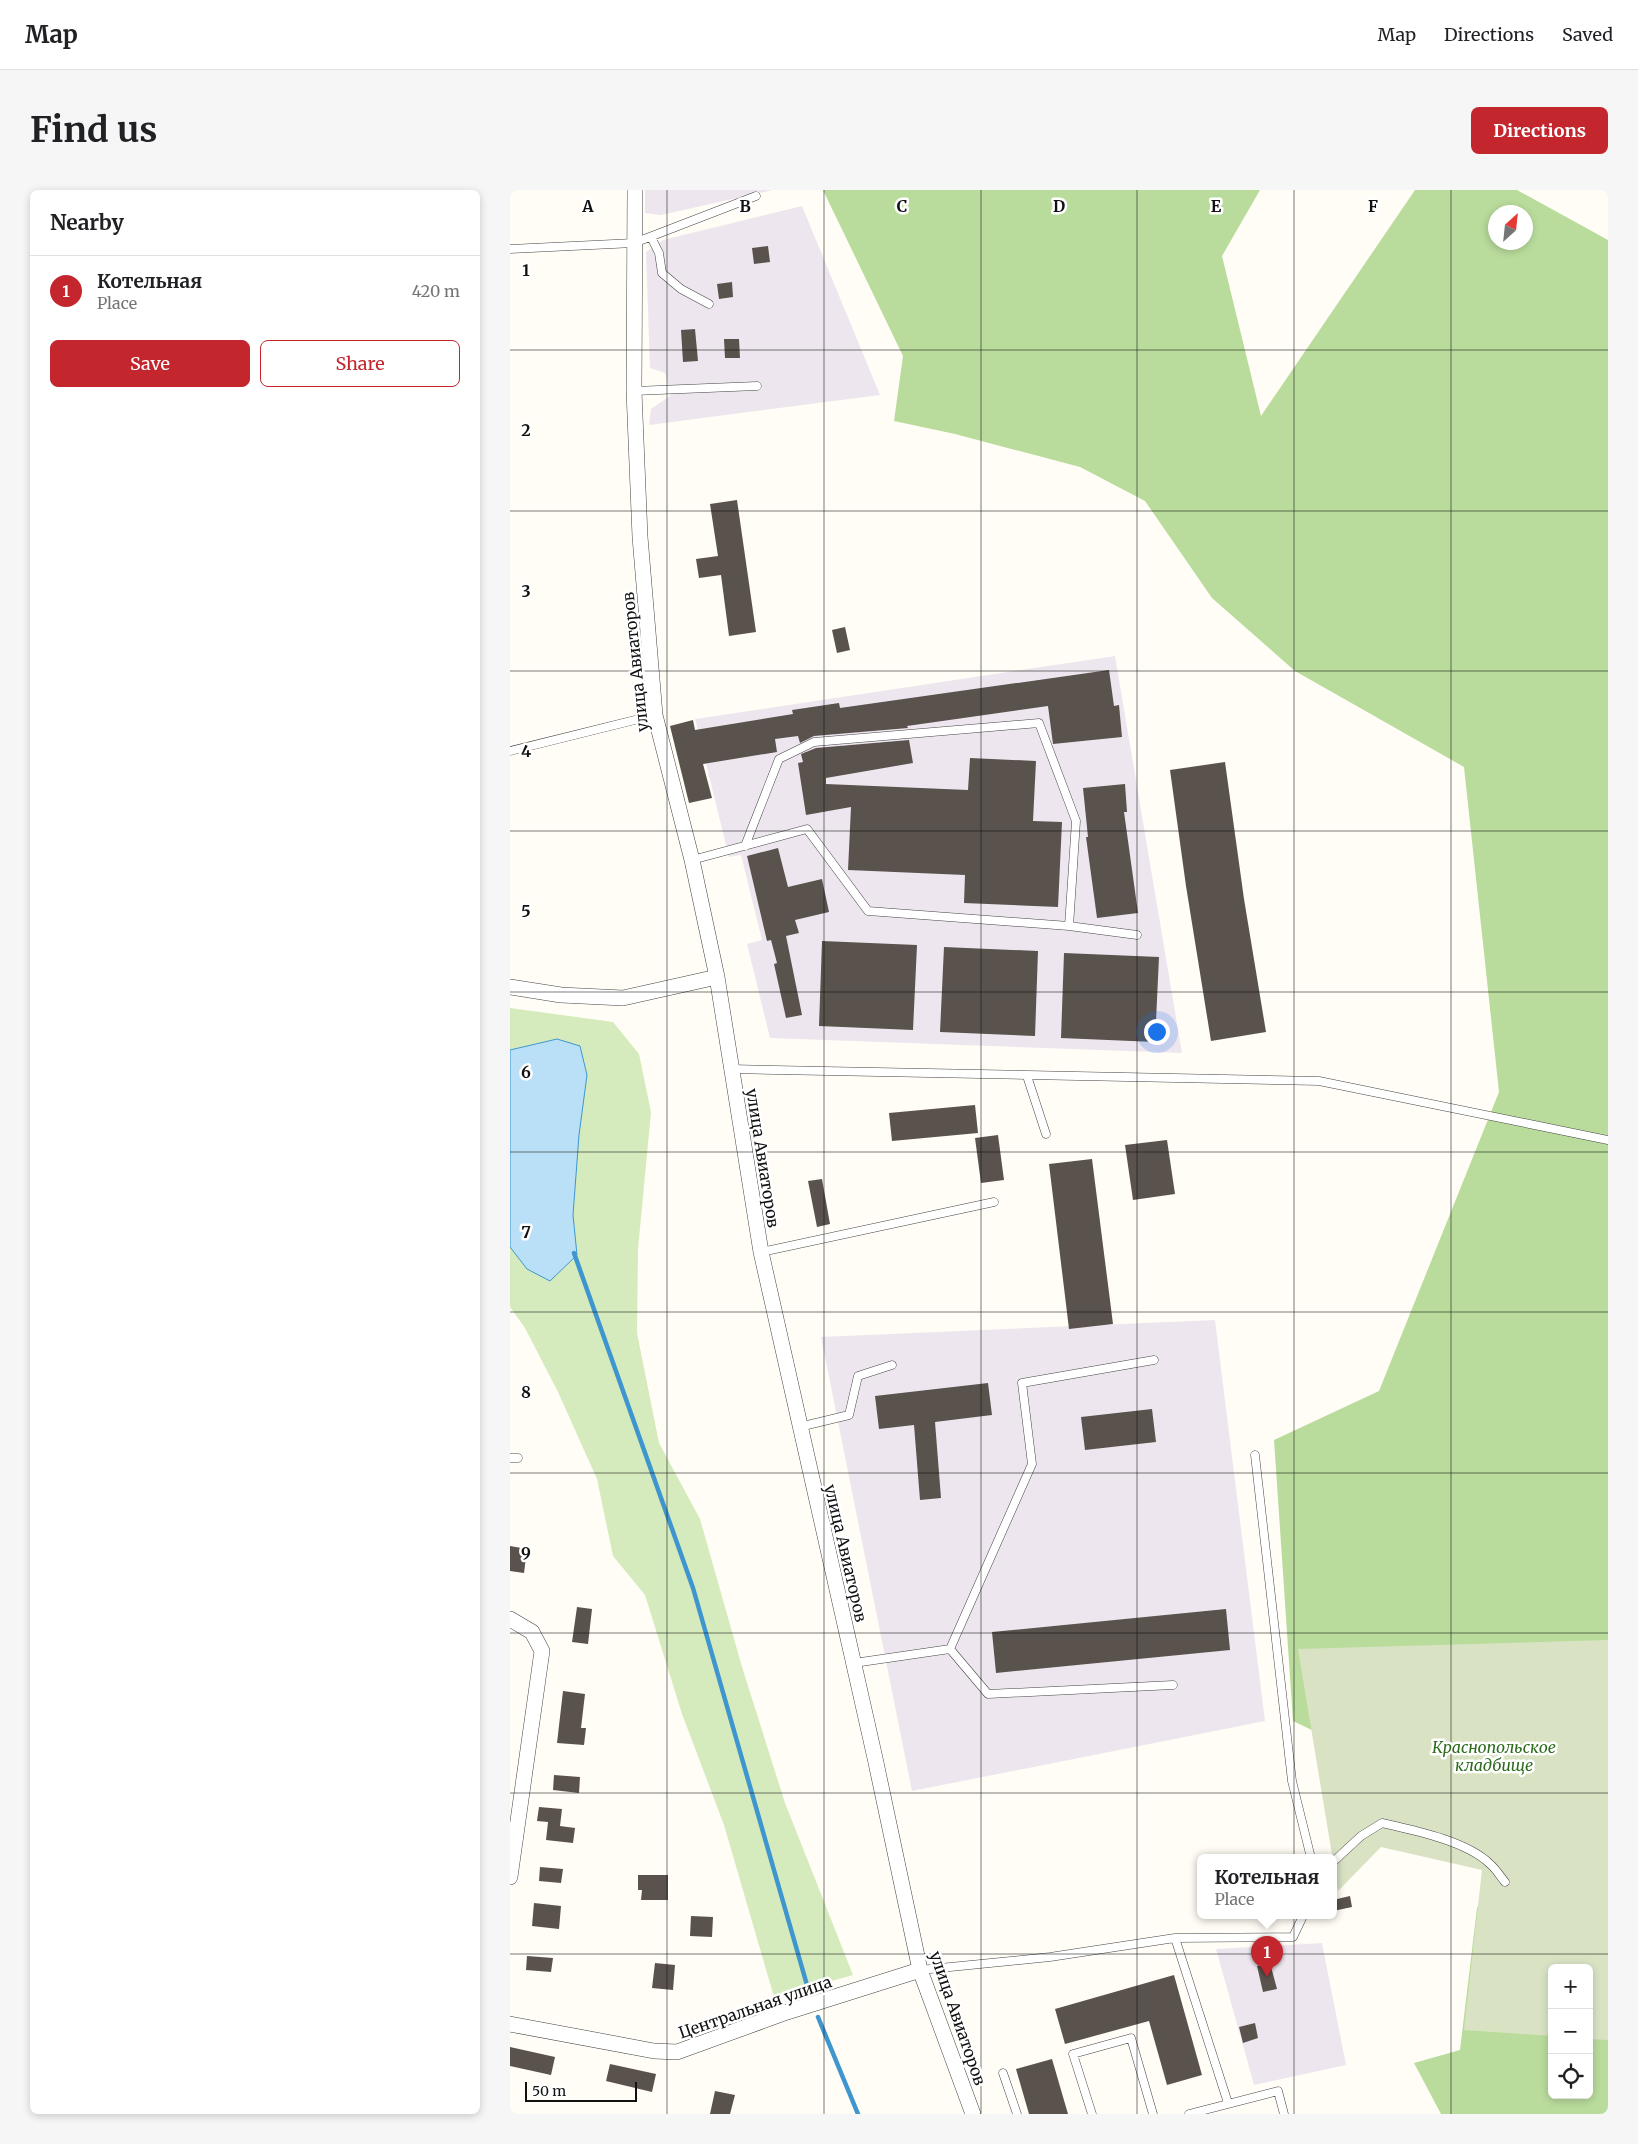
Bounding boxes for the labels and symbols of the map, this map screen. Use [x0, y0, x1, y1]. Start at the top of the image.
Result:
text: A [581, 196, 594, 216]
text: B [739, 196, 751, 216]
text: C [897, 196, 907, 216]
text: D [1053, 196, 1065, 216]
text: E [1211, 196, 1222, 216]
text: F [1368, 196, 1378, 216]
north arrow [1488, 205, 1533, 250]
text: 1 [522, 260, 530, 280]
text: 2 [521, 420, 531, 440]
text: 3 [521, 581, 531, 601]
street label: улица Авиаторов [618, 591, 652, 733]
text: 4 [521, 741, 531, 761]
text: 5 [521, 901, 531, 921]
your location [1144, 1019, 1170, 1045]
text: 6 [521, 1062, 531, 1082]
street label: улица Авиаторов [742, 1087, 784, 1229]
text: 7 [521, 1222, 531, 1242]
text: 8 [521, 1382, 531, 1402]
street label: улица Авиаторов [820, 1482, 872, 1624]
text: 9 [521, 1543, 531, 1563]
park label: Краснопольское кладбище [1432, 1737, 1556, 1775]
pin: 1 [1251, 1936, 1283, 1977]
street label: улица Авиаторов [926, 1948, 990, 2088]
street label: Центральная улица [676, 1971, 835, 2043]
scale bar [525, 2079, 638, 2102]

